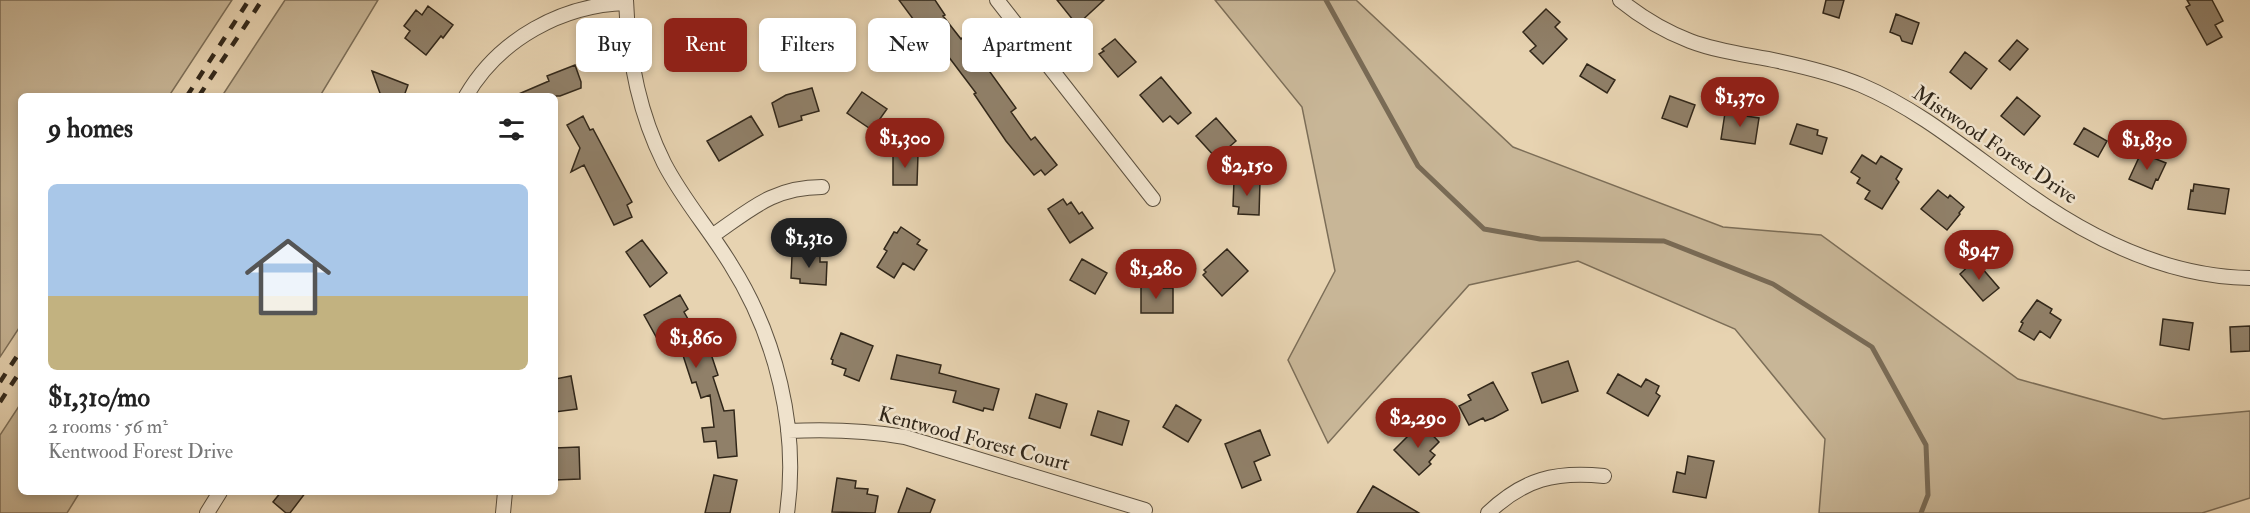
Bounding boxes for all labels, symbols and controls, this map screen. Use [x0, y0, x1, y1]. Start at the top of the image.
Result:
chip: Buy [576, 18, 652, 72]
chip: Rent [664, 18, 747, 72]
chip: Filters [759, 18, 856, 72]
chip: New [868, 18, 950, 72]
chip: Apartment [962, 18, 1093, 72]
pin: $1,370 [1691, 77, 1789, 128]
street label: Mistwood Forest Drive [1907, 80, 2083, 210]
text: $1,370 [1715, 84, 1765, 109]
text: 9 homes [48, 113, 133, 145]
icon: filters [495, 113, 528, 146]
pin: $1,300 [856, 118, 954, 169]
pin: $1,830 [2098, 120, 2196, 171]
text: $1,300 [879, 125, 931, 150]
text: $1,830 [2122, 127, 2172, 152]
pin: $2,150 [1198, 146, 1296, 197]
text: $2,150 [1221, 153, 1273, 178]
pin: $1,310 [760, 218, 858, 269]
icon: home [234, 223, 342, 331]
text: $1,310 [785, 225, 833, 250]
pin: $947 [1943, 230, 2015, 281]
text: $947 [1958, 237, 2000, 262]
pin: $1,280 [1107, 249, 1205, 300]
text: $1,280 [1130, 256, 1183, 281]
pin: $1,860 [647, 318, 745, 369]
text: $1,860 [670, 325, 722, 350]
text: $1,310/mo [48, 382, 150, 414]
pin: $2,290 [1369, 398, 1467, 449]
street label: Kentwood Forest Court [875, 400, 1073, 478]
text: $2,290 [1390, 405, 1446, 430]
text: 2 rooms · 56 m² [48, 414, 168, 439]
text: Kentwood Forest Drive [48, 439, 233, 464]

